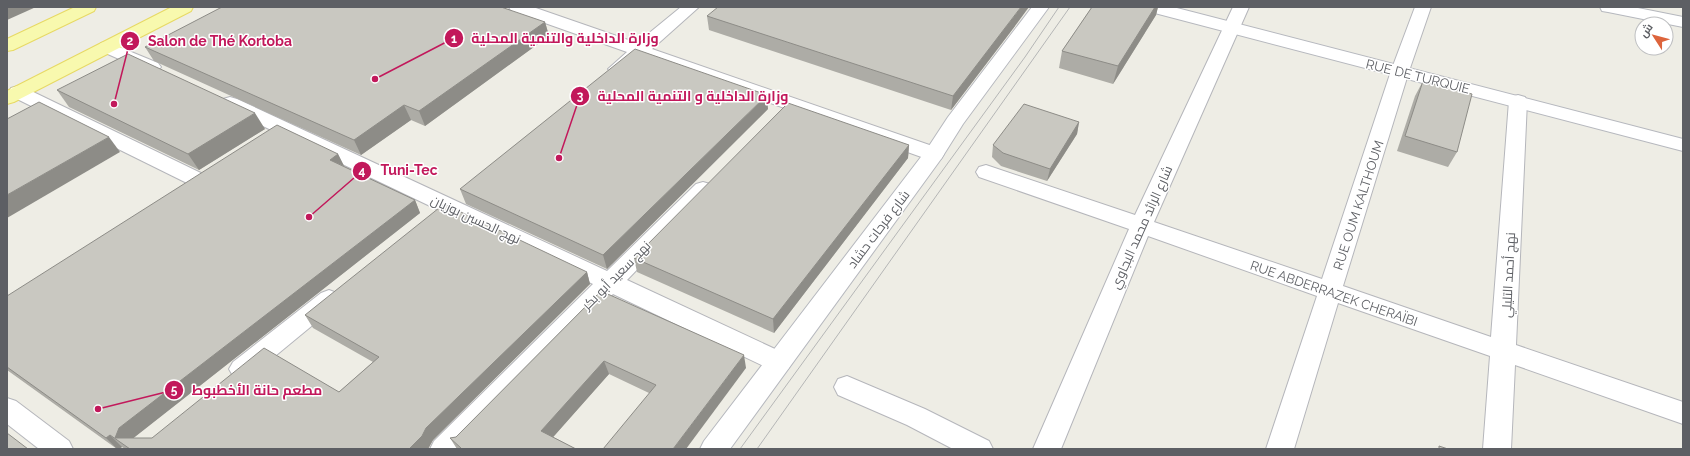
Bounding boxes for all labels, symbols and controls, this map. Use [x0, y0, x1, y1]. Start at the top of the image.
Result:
north arrow [1634, 16, 1674, 56]
text: ش [1637, 21, 1656, 40]
callout: وزارة الداخلية والتنمية المحلية [444, 25, 667, 51]
callout: Salon de Thé Kortoba [120, 28, 301, 54]
text: وزارة الداخلية والتنمية المحلية [471, 30, 659, 47]
text: 1 [451, 32, 457, 46]
text: Salon de Thé Kortoba [148, 33, 292, 49]
text: 2 [127, 34, 134, 48]
street label: RUE DE TURQUIE [1364, 56, 1471, 97]
callout: وزارة الداخلية و التنمية المحلية [570, 83, 797, 109]
text: وزارة الداخلية و التنمية المحلية [598, 88, 788, 105]
text: 3 [577, 89, 584, 103]
street label: RUE OUM KALTHOUM [1330, 138, 1387, 272]
callout: Tuni-Tec [352, 158, 445, 184]
text: Tuni-Tec [380, 162, 438, 178]
street label: شارع الرائد محمد البجاوي [1108, 163, 1178, 292]
text: 4 [359, 164, 366, 178]
street label: شارع فرحات حشاد [844, 187, 913, 272]
street label: نهج الحسين بوزيان [428, 192, 523, 248]
street label: نهج أحمد التليلي [1498, 232, 1521, 318]
street label: نهج سعيد أبو بكر [578, 237, 654, 314]
street label: RUE ABDERRAZEK CHERAÏBI [1248, 257, 1420, 329]
callout: مطعم حانة الأخطبوط [164, 377, 330, 403]
text: مطعم حانة الأخطبوط [192, 382, 322, 400]
text: 5 [171, 383, 178, 397]

